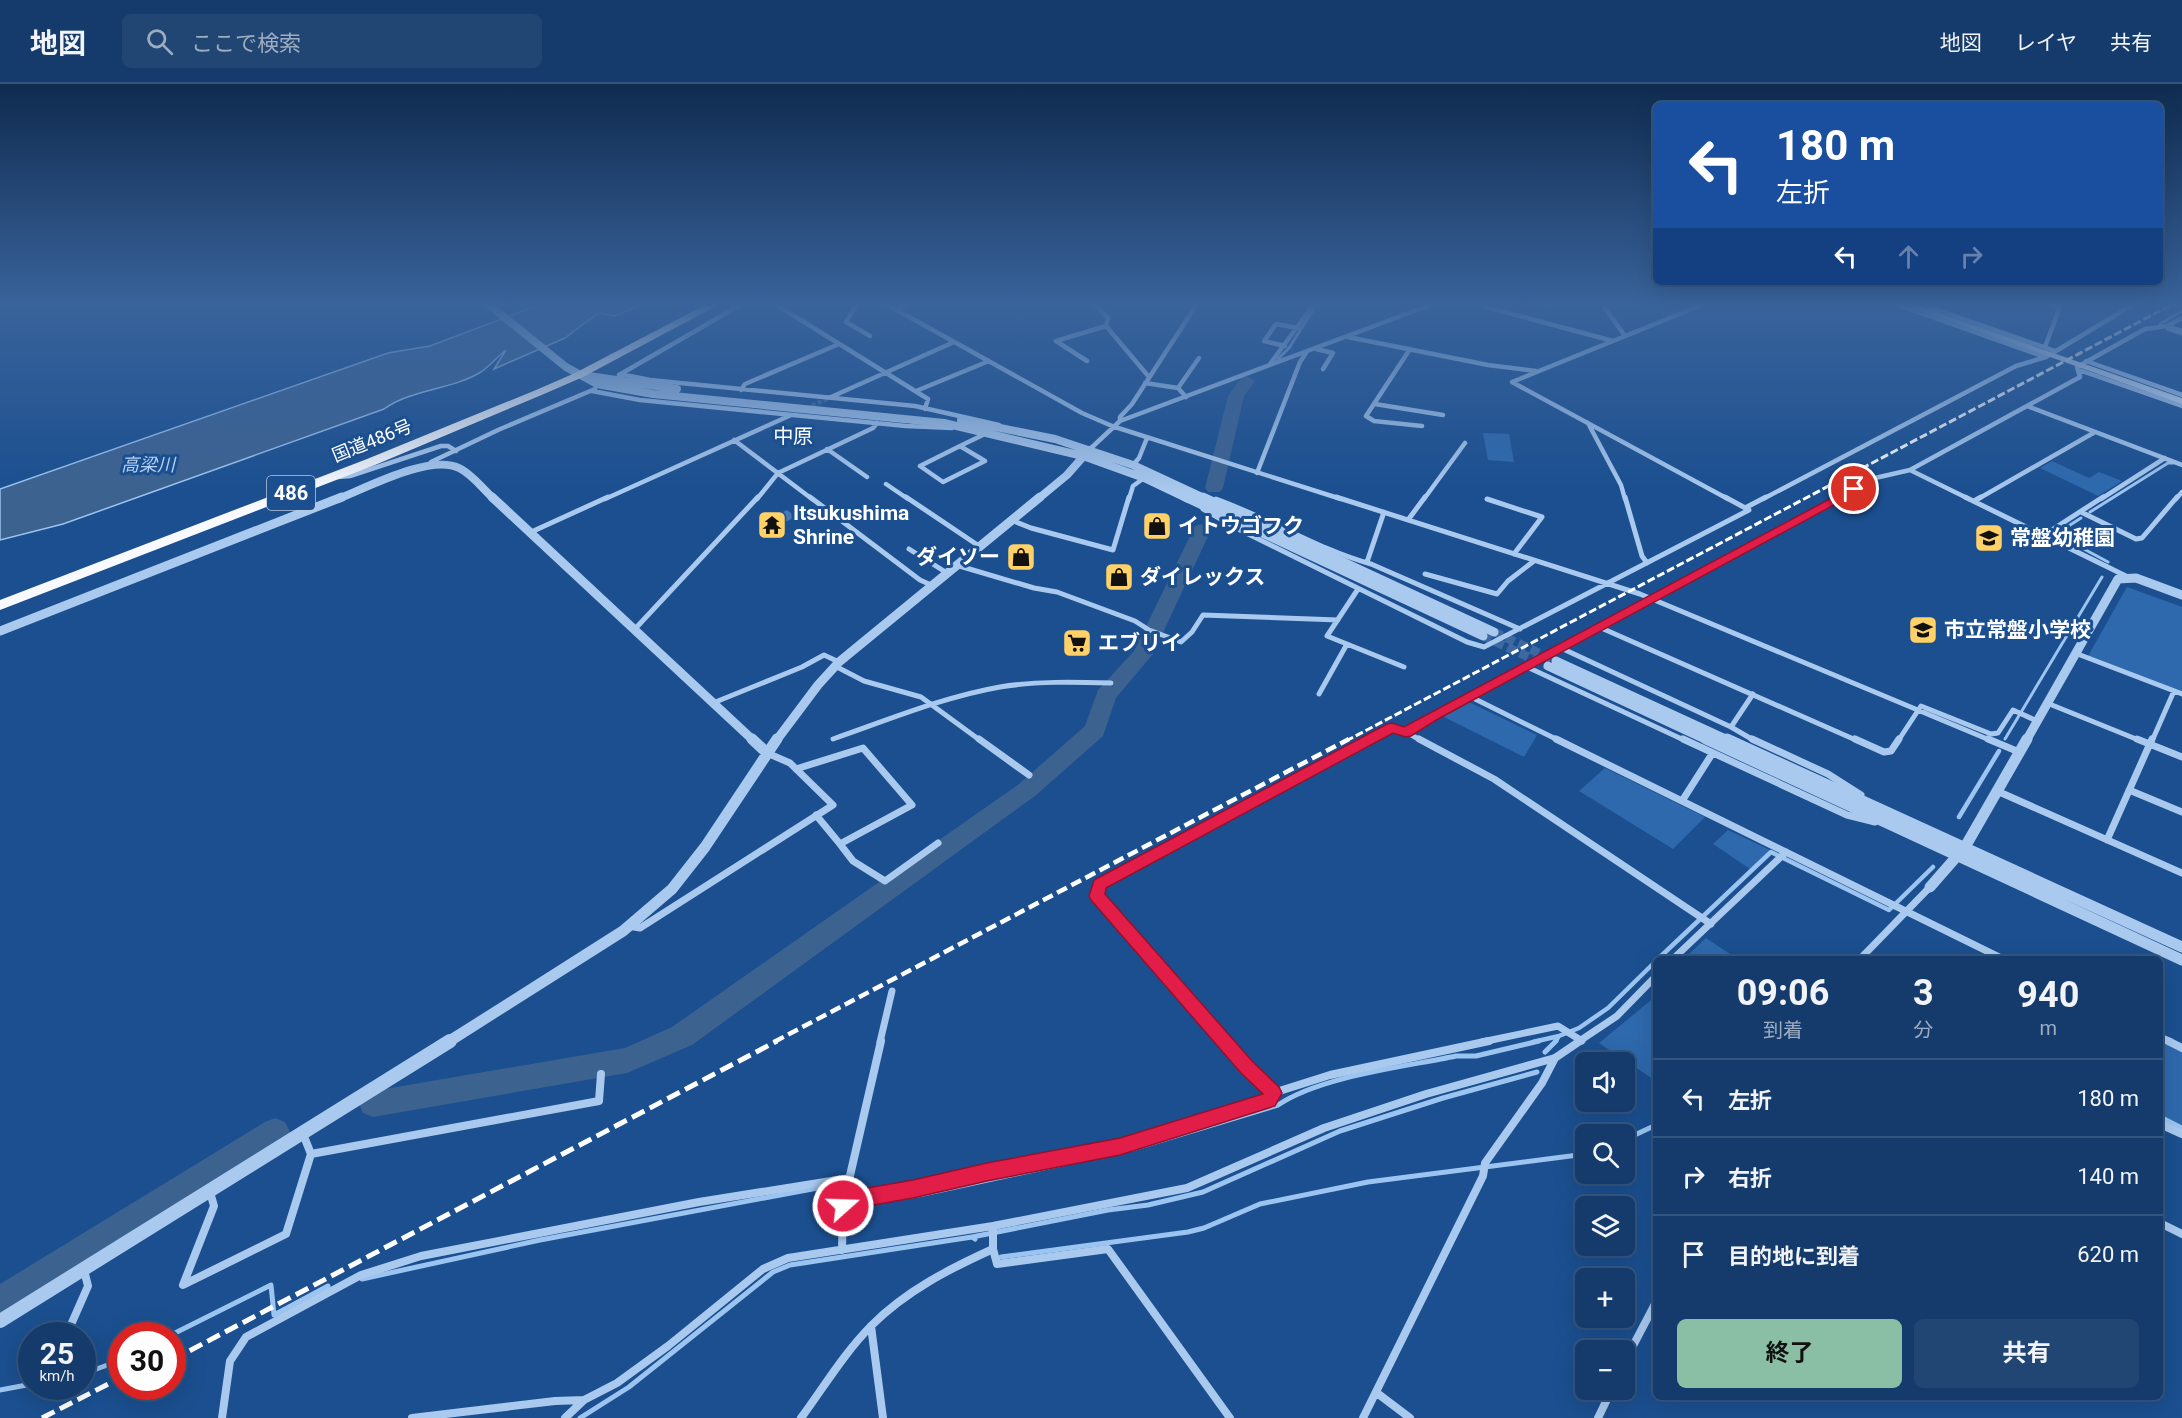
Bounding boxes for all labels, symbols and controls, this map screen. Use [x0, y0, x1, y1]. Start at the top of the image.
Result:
search box [122, 14, 542, 68]
icon: search [143, 25, 176, 58]
text: 地図 [30, 27, 86, 60]
text: ここで検索 [191, 31, 301, 56]
text: 地図 [1940, 31, 1982, 55]
text: レイヤ [2015, 31, 2077, 55]
text: 共有 [2110, 31, 2152, 55]
text: 180 m [1776, 121, 1895, 170]
icon: left [1677, 126, 1755, 204]
text: 左折 [1776, 177, 1830, 209]
icon: left [1829, 240, 1862, 273]
icon: ahead [1892, 240, 1925, 273]
icon: right [1955, 240, 1988, 273]
street label: 国道486号 [329, 415, 415, 466]
district label: 中原 [773, 424, 813, 448]
water label: 高梁川 [121, 454, 177, 475]
pin [1828, 463, 1879, 514]
icon: arrive [1837, 472, 1870, 505]
road number: 486 [267, 476, 315, 510]
place label: Itsukushima Shrine [793, 501, 909, 549]
temple icon: Itsukushima Shrine [756, 509, 788, 541]
shop icon: イトウゴフク [1141, 510, 1173, 542]
place label: イトウゴフク [1178, 514, 1304, 538]
school or university icon: 常盤幼稚園 [1973, 522, 2005, 554]
place label: 常盤幼稚園 [2010, 526, 2115, 550]
shop icon: ダイソー [1005, 541, 1037, 573]
place label: ダイソー [916, 545, 1000, 569]
shop icon: ダイレックス [1103, 561, 1135, 593]
place label: ダイレックス [1140, 565, 1265, 589]
school or university icon: 市立常盤小学校 [1907, 614, 1939, 646]
place label: 市立常盤小学校 [1944, 618, 2091, 642]
supermarket icon: エブリイ [1061, 627, 1093, 659]
place label: エブリイ [1098, 631, 1182, 655]
text: 09:06 [1737, 972, 1829, 1014]
text: 3 [1913, 972, 1934, 1014]
text: 940 [2017, 974, 2079, 1016]
text: m [2040, 1016, 2057, 1040]
text: 到着 [1763, 1018, 1803, 1042]
text: 分 [1913, 1018, 1933, 1042]
map controls [1575, 1052, 1635, 1400]
button: sound [1575, 1052, 1635, 1112]
icon: left [1677, 1082, 1710, 1115]
text: 180 m [2077, 1086, 2139, 1111]
text: 左折 [1728, 1088, 1772, 1113]
button: search [1575, 1124, 1635, 1184]
icon: right [1677, 1160, 1710, 1193]
text: 140 m [2077, 1164, 2139, 1189]
text: 右折 [1728, 1166, 1772, 1191]
position arrow [811, 1174, 875, 1238]
button: layers [1575, 1196, 1635, 1256]
icon: arrive [1677, 1238, 1710, 1271]
text: 620 m [2077, 1242, 2139, 1267]
text: 目的地に到着 [1728, 1244, 1860, 1269]
button: + [1575, 1268, 1635, 1328]
button: 終了 [1677, 1319, 1902, 1388]
button: 共有 [1914, 1319, 2139, 1388]
speed limit sign: 30 [108, 1322, 186, 1400]
text: 25 [40, 1336, 74, 1371]
button: − [1575, 1340, 1635, 1400]
text: km/h [39, 1367, 75, 1385]

